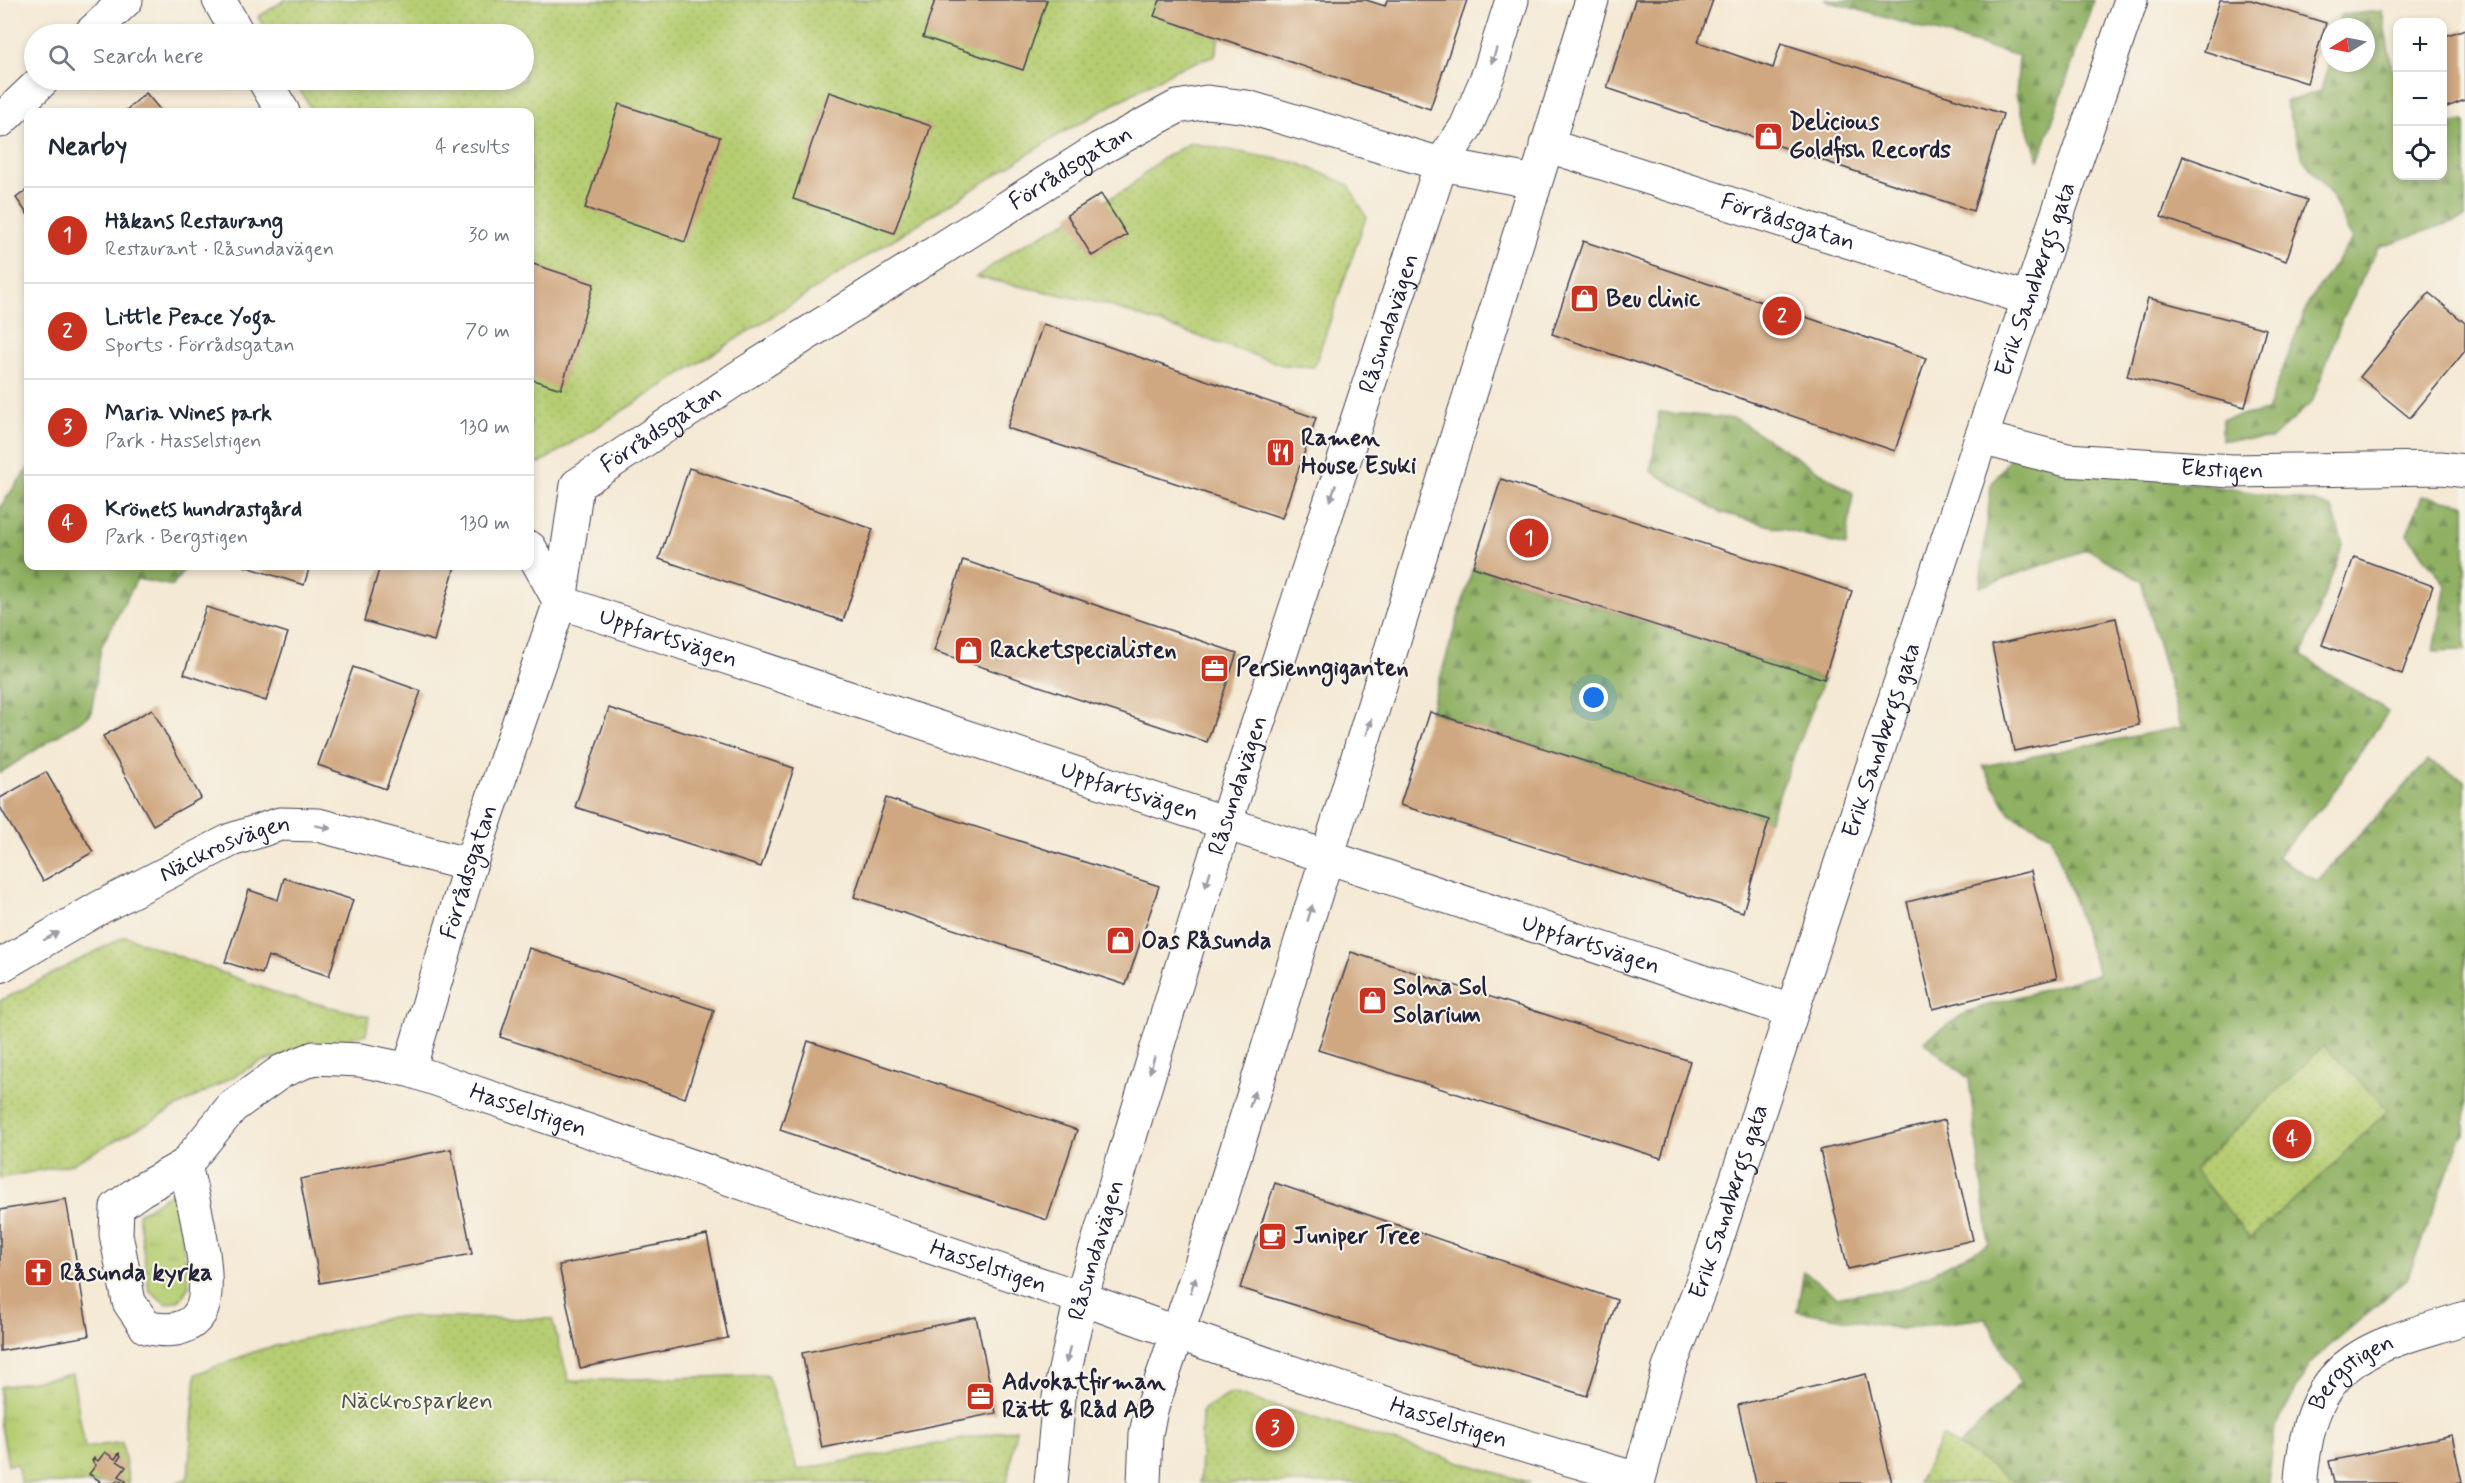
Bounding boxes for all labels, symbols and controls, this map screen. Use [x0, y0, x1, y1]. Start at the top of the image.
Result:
north arrow [2321, 18, 2375, 72]
map controls [2393, 18, 2447, 180]
button: + [2393, 18, 2447, 72]
search box [24, 24, 534, 90]
icon: search [45, 41, 78, 74]
text: Search here [93, 43, 204, 71]
one-way arrow [1489, 47, 1498, 65]
button: − [2393, 72, 2447, 126]
place label: Delicious Goldfish Records [1789, 107, 1951, 166]
street label: Förrådsgatan [1003, 118, 1138, 218]
shop icon: Delicious Goldfish Records [1752, 120, 1784, 152]
button: locate [2393, 126, 2447, 180]
text: Nearby [48, 130, 127, 164]
text: 4 results [435, 134, 510, 161]
street label: Erik Sandbergs gata [1988, 178, 2083, 381]
street label: Förrådsgatan [1717, 186, 1859, 258]
text: Håkans Restaurang [105, 208, 283, 236]
text: 1 [63, 222, 72, 249]
text: 30 m [468, 222, 510, 249]
text: Restaurant · Råsundavägen [105, 236, 334, 263]
street label: Råsundavägen [1352, 249, 1426, 397]
shop icon: Beu clinic [1569, 283, 1601, 315]
place label: Beu clinic [1606, 284, 1700, 315]
pin: 2 [1762, 294, 1802, 338]
text: Little Peace Yoga [105, 304, 275, 332]
text: 2 [63, 318, 72, 345]
text: 70 m [465, 318, 510, 345]
text: Sports · Förrådsgatan [105, 332, 295, 359]
street label: Förrådsgatan [594, 377, 728, 481]
text: Maria Wines park [105, 400, 272, 428]
text: 3 [63, 414, 72, 441]
text: 130 m [459, 414, 510, 441]
place label: Ramen House Esuki [1301, 423, 1417, 482]
text: Park · Hasselstigen [105, 428, 262, 455]
restaurant icon: Ramen House Esuki [1264, 436, 1296, 468]
street label: Ekstigen [2179, 452, 2264, 487]
one-way arrow [1328, 484, 1337, 502]
text: Krönets hundrastgård [105, 496, 302, 524]
text: 4 [62, 510, 73, 537]
text: 130 m [459, 510, 510, 537]
pin: 1 [1510, 516, 1549, 560]
text: Park · Bergstigen [105, 524, 248, 551]
street label: Uppfartsvägen [595, 601, 742, 675]
shop icon: Racketspecialisten [953, 634, 985, 666]
place label: Racketspecialisten [990, 635, 1177, 666]
street label: Erik Sandbergs gata [1835, 639, 1928, 842]
office icon: Persienngiganten [1199, 652, 1231, 684]
place label: Persienngiganten [1236, 653, 1409, 687]
your location [1579, 683, 1608, 712]
street label: Råsundavägen [1201, 711, 1275, 859]
one-way arrow [1365, 718, 1374, 736]
street label: Uppfartsvägen [1056, 754, 1203, 829]
street label: Förrådsgatan [433, 800, 505, 943]
street label: Näckrosvägen [154, 808, 291, 890]
one-way arrow [314, 823, 333, 832]
one-way arrow [1203, 870, 1213, 888]
one-way arrow [1306, 904, 1315, 922]
street label: Uppfartsvägen [1518, 907, 1664, 982]
shop icon: Oas Råsunda [1104, 925, 1136, 957]
place label: Oas Råsunda [1141, 926, 1272, 957]
one-way arrow [42, 932, 59, 942]
place label: Solna Sol Solarium [1393, 972, 1487, 1031]
shop icon: Solna Sol Solarium [1356, 985, 1388, 1017]
one-way arrow [1147, 1056, 1156, 1074]
street label: Hasselstigen [466, 1076, 591, 1145]
one-way arrow [1248, 1090, 1257, 1108]
street label: Erik Sandbergs gata [1682, 1100, 1776, 1304]
pin: 4 [2272, 1116, 2312, 1162]
street label: Råsundavägen [1061, 1176, 1132, 1323]
cafe icon: Juniper Tree [1256, 1220, 1288, 1252]
place label: Juniper Tree [1293, 1221, 1420, 1252]
street label: Hasselstigen [926, 1232, 1051, 1301]
church icon: Råsunda kyrka [23, 1257, 55, 1289]
place label: Råsunda kyrka [60, 1258, 213, 1289]
one-way arrow [1189, 1276, 1199, 1294]
street label: Bergstigen [2301, 1327, 2398, 1415]
one-way arrow [1063, 1346, 1072, 1365]
place label: Advokatfirman Rätt & Råd AB [1002, 1367, 1166, 1426]
office icon: Advokatfirman Rätt & Råd AB [965, 1380, 997, 1412]
park label: Näckrosparken [341, 1386, 493, 1417]
street label: Hasselstigen [1386, 1390, 1511, 1456]
pin: 3 [1256, 1406, 1294, 1450]

